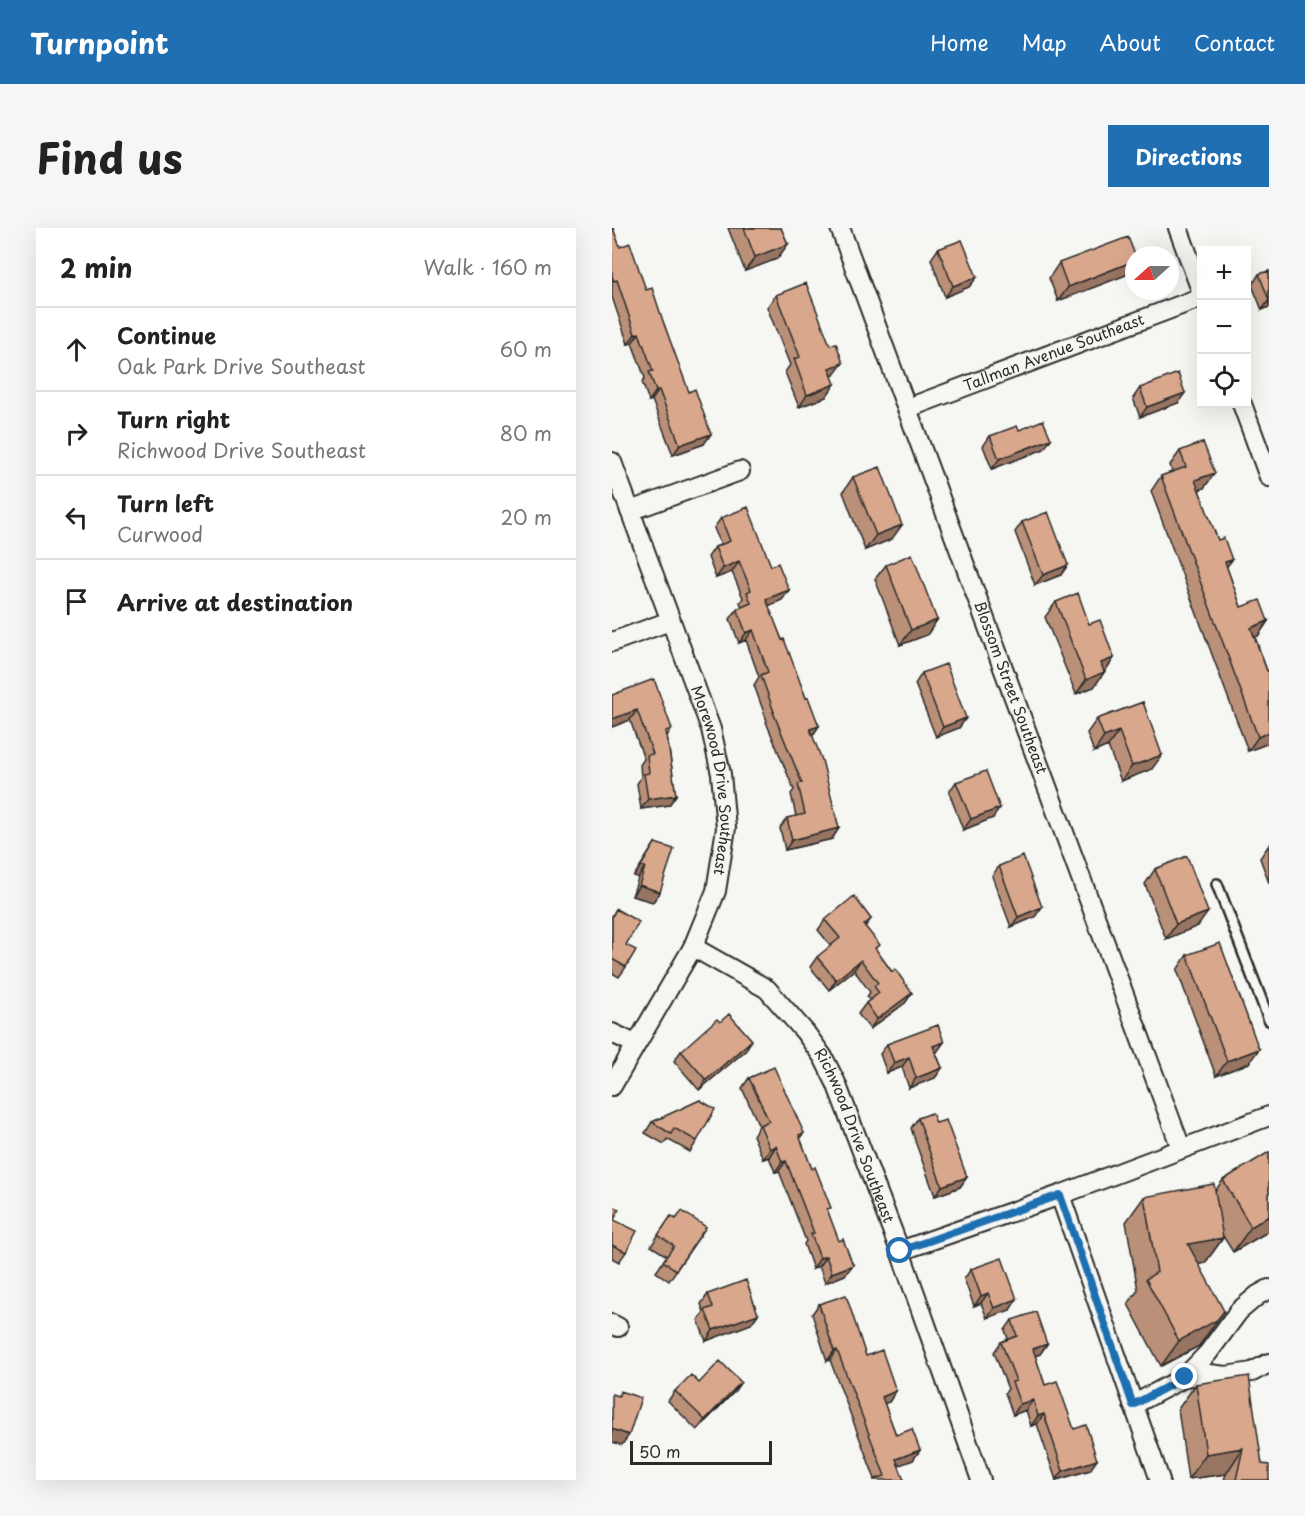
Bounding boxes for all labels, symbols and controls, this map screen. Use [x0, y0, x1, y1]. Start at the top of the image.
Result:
text: Turnpoint [30, 21, 169, 64]
text: Home [930, 26, 989, 58]
text: Map [1022, 26, 1067, 58]
text: About [1100, 26, 1161, 58]
text: Contact [1194, 26, 1275, 58]
text: Find us [36, 125, 183, 188]
button: Directions [1108, 125, 1269, 187]
north arrow [1125, 246, 1179, 300]
map controls [1197, 246, 1251, 408]
button: + [1197, 246, 1251, 300]
text: 2 min [60, 248, 133, 287]
text: Walk · 160 m [424, 252, 552, 282]
button: − [1197, 300, 1251, 354]
street label: Tallman Avenue Southeast [960, 307, 1147, 396]
text: Continue [117, 318, 216, 351]
icon: ahead [60, 333, 93, 366]
text: 60 m [500, 334, 552, 364]
text: Oak Park Drive Southeast [117, 351, 366, 381]
button: locate [1197, 354, 1251, 408]
text: Turn right [117, 402, 230, 435]
icon: right [60, 417, 93, 450]
text: 80 m [500, 418, 552, 448]
text: Richwood Drive Southeast [117, 435, 366, 465]
text: Turn left [117, 486, 214, 519]
icon: left [60, 501, 93, 534]
text: 20 m [500, 502, 552, 532]
text: Curwood [117, 519, 203, 549]
icon: arrive [60, 585, 93, 618]
text: Arrive at destination [117, 585, 353, 618]
street label: Blossom Street Southeast [969, 597, 1054, 777]
street label: Morewood Drive Southeast [686, 682, 739, 877]
street label: Richwood Drive Southeast [810, 1042, 901, 1226]
route start [886, 1237, 912, 1263]
route end [1171, 1363, 1197, 1389]
scale bar [630, 1438, 772, 1466]
text: 50 m [639, 1439, 680, 1463]

